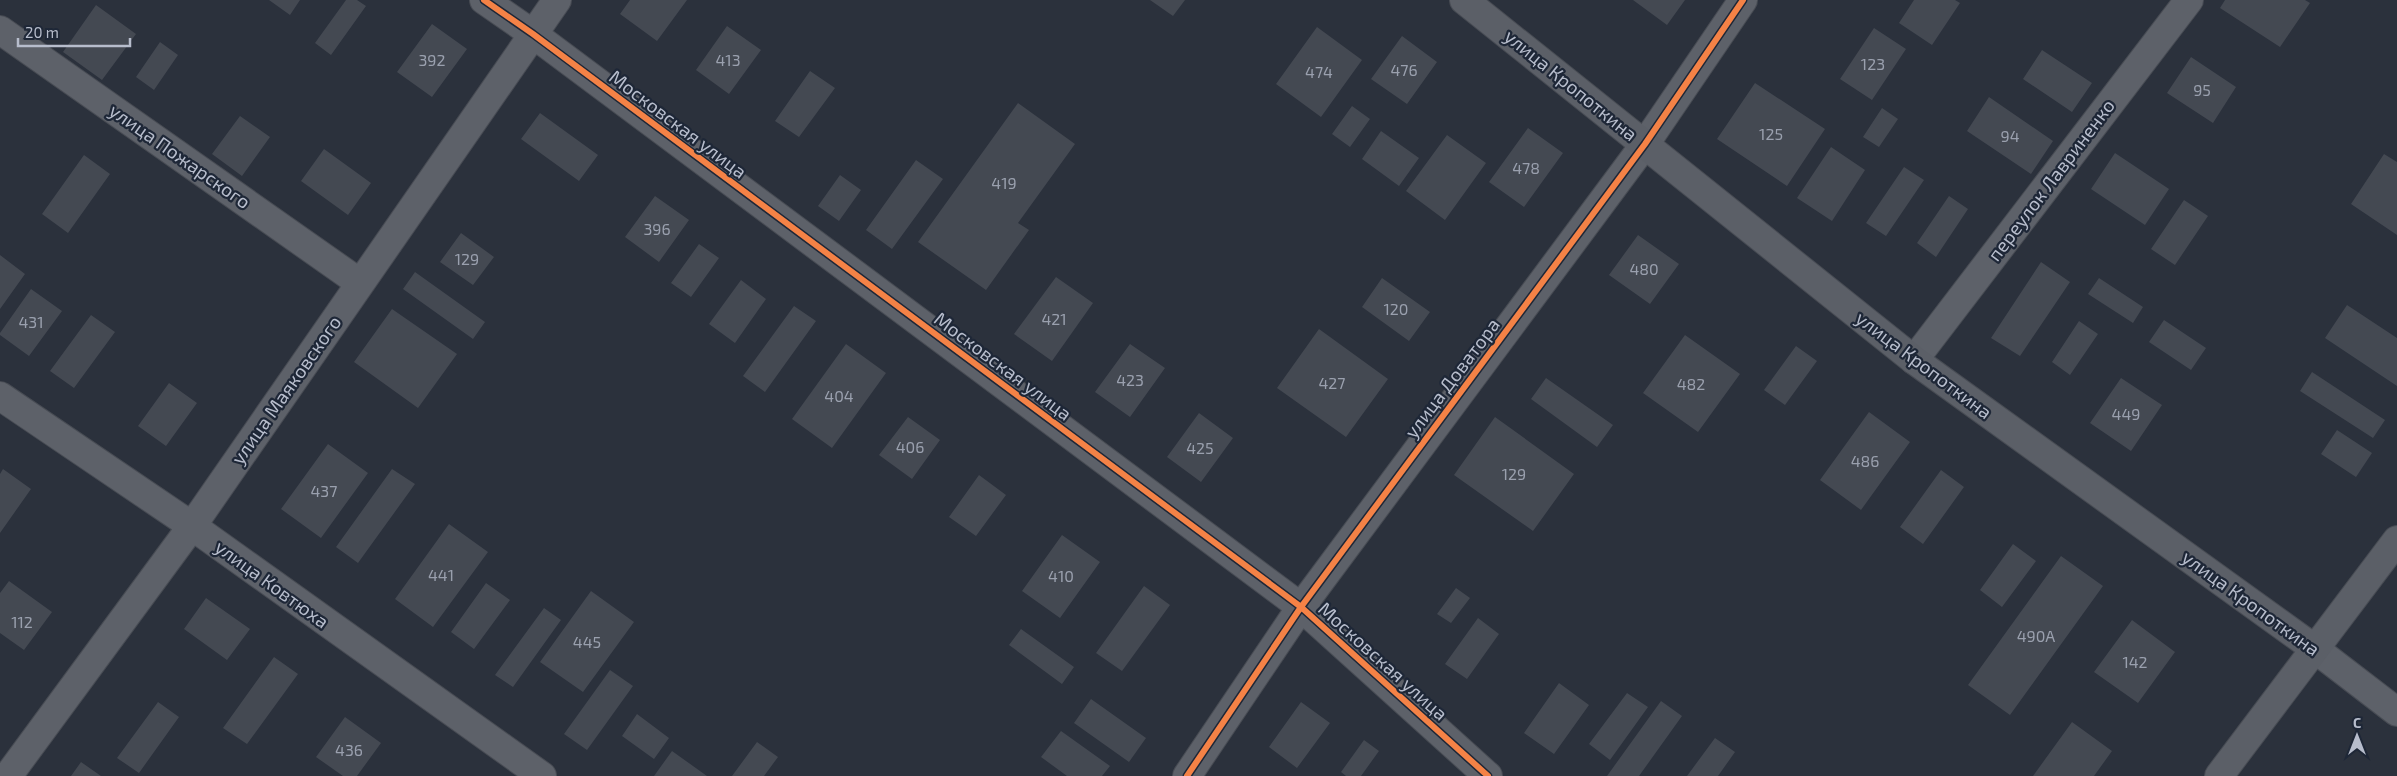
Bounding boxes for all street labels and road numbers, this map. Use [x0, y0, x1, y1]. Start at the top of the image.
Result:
street label: улица Кропоткина [1500, 24, 1642, 146]
street label: Московская улица [605, 64, 751, 184]
street label: переулок Лавриненко [1982, 94, 2120, 266]
street label: улица Пожарского [105, 98, 255, 214]
street label: Московская улица [930, 306, 1076, 426]
street label: улица Кропоткина [1851, 306, 1997, 424]
street label: улица Маяковского [226, 311, 346, 469]
street label: улица Доватора [1399, 313, 1505, 443]
street label: улица Ковтюха [210, 535, 334, 633]
street label: улица Кропоткина [2177, 545, 2325, 661]
street label: Московская улица [1313, 597, 1453, 725]

